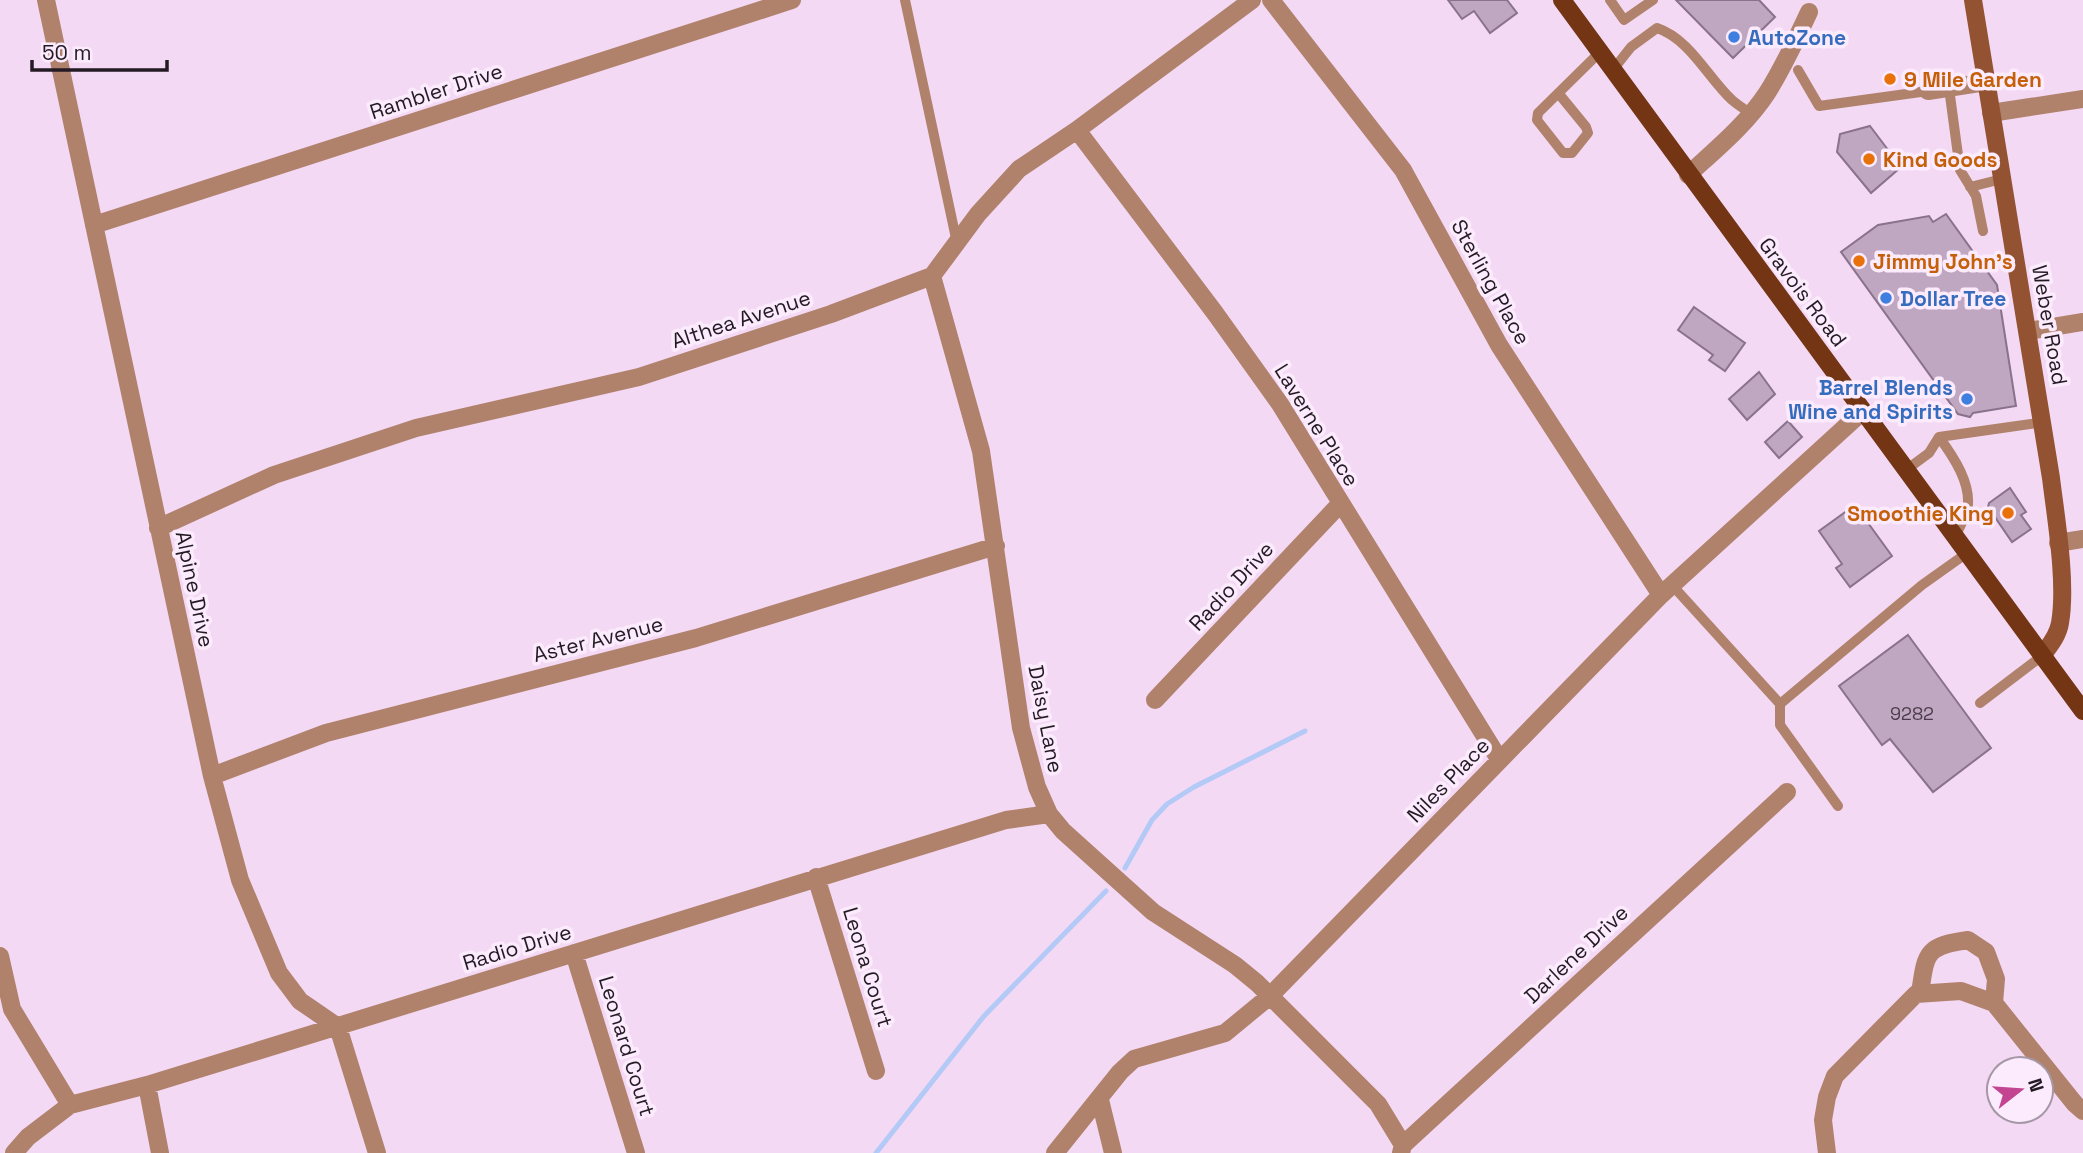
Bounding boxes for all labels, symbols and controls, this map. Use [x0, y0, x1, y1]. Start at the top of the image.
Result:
place label: AutoZone [1748, 24, 1846, 51]
scale bar [32, 28, 166, 72]
marker: AutoZone [1726, 29, 1742, 45]
text: 50 m [42, 39, 92, 66]
street label: Rambler Drive [366, 57, 506, 125]
place label: 9 Mile Garden [1904, 66, 2042, 93]
marker: 9 Mile Garden [1882, 71, 1898, 87]
place label: Kind Goods [1883, 146, 1997, 173]
marker: Kind Goods [1861, 151, 1877, 167]
street label: Sterling Place [1445, 215, 1537, 349]
street label: Gravois Road [1753, 232, 1853, 352]
place label: Jimmy John's [1873, 248, 2013, 275]
marker: Jimmy John's [1851, 253, 1867, 269]
street label: Weber Road [2026, 263, 2074, 387]
street label: Althea Avenue [668, 284, 814, 354]
place label: Dollar Tree [1900, 285, 2006, 312]
marker: Dollar Tree [1878, 290, 1894, 306]
street label: Laverne Place [1269, 359, 1365, 491]
place label: Barrel Blends Wine and Spirits [1788, 374, 1953, 425]
marker: Barrel Blends Wine and Spirits [1959, 391, 1975, 407]
place label: Smoothie King [1847, 500, 1994, 527]
marker: Smoothie King [2000, 505, 2016, 521]
street label: Alpine Drive [170, 528, 220, 650]
street label: Radio Drive [1183, 536, 1279, 636]
street label: Aster Avenue [530, 610, 666, 668]
street label: Daisy Lane [1022, 663, 1070, 775]
house number: 9282 [1890, 702, 1934, 725]
street label: Niles Place [1401, 732, 1495, 828]
street label: Darlene Drive [1518, 899, 1634, 1009]
street label: Leona Court [837, 904, 899, 1030]
street label: Radio Drive [459, 918, 575, 976]
street label: Leonard Court [593, 973, 661, 1119]
north arrow [1985, 1055, 2055, 1125]
text: N [2022, 1075, 2050, 1095]

